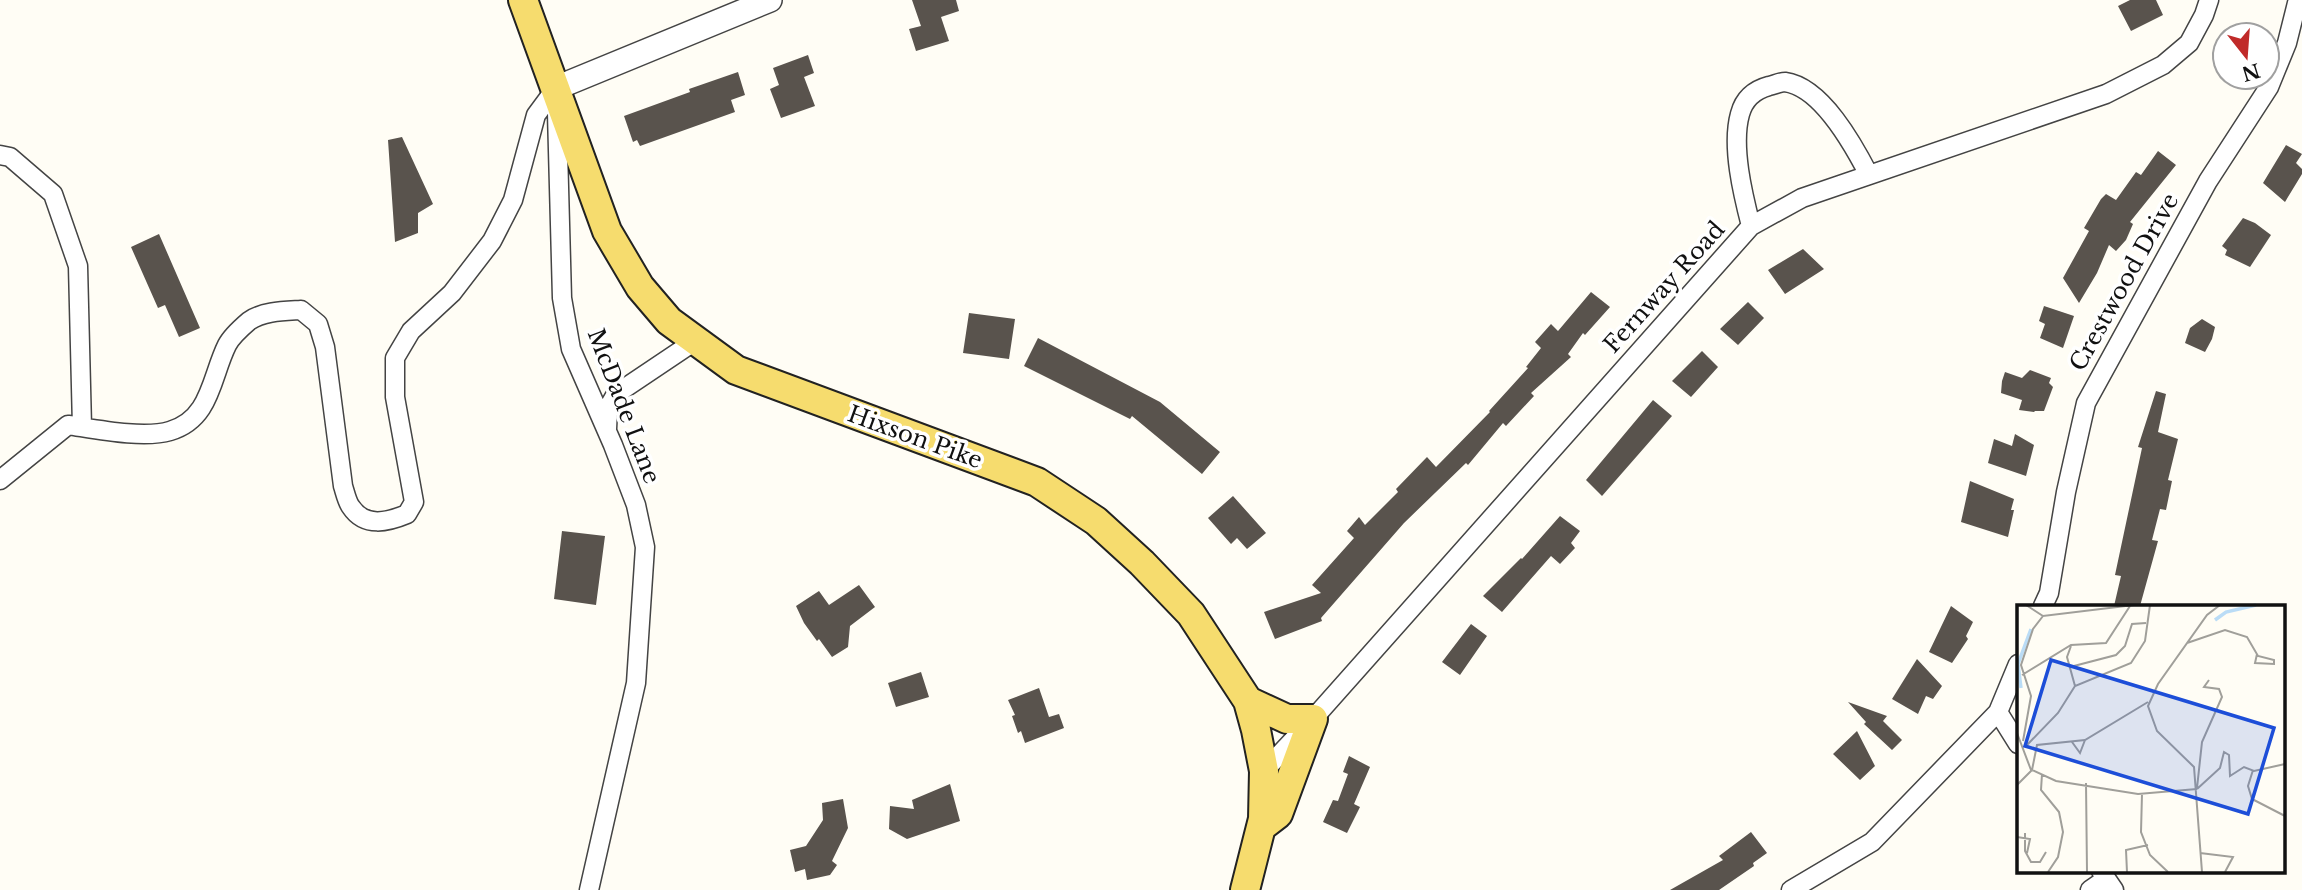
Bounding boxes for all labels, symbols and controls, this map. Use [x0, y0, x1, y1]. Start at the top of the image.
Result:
north arrow [2211, 21, 2281, 91]
text: N [2239, 58, 2263, 85]
street label: Crestwood Drive [2064, 188, 2184, 376]
street label: Fernway Road [1598, 215, 1730, 359]
street label: McDade Lane [582, 325, 666, 487]
street label: Hixson Pike [844, 400, 986, 474]
inset map [2017, 605, 2284, 872]

